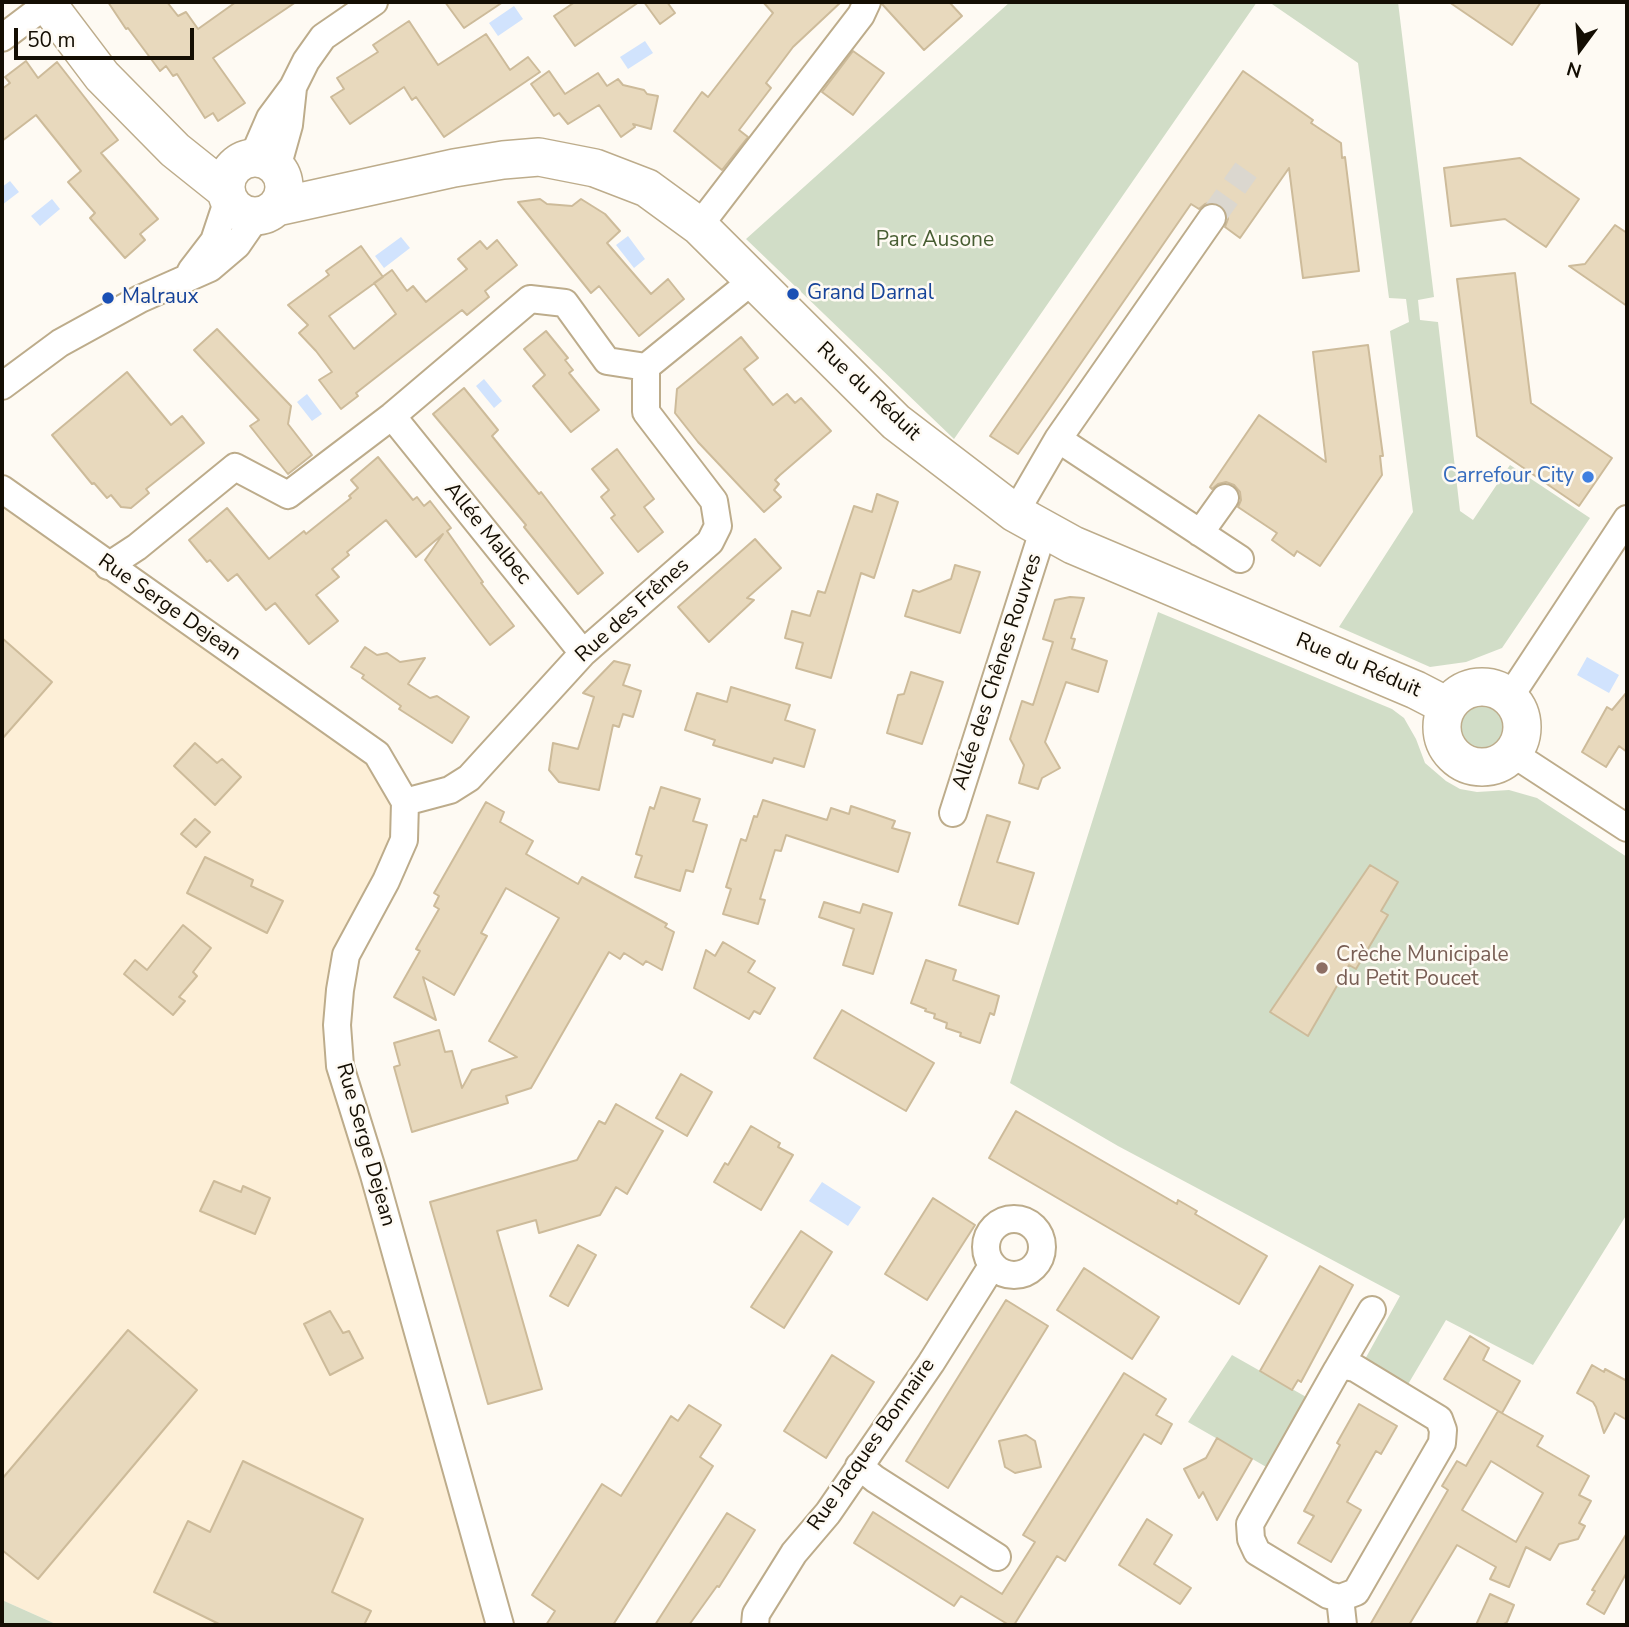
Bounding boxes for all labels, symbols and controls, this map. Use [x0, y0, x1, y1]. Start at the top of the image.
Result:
scale bar [18, 14, 198, 58]
north arrow [1545, 14, 1615, 84]
text: 50 m [27, 26, 76, 54]
text: N [1564, 55, 1585, 84]
park label: Parc Ausone [876, 228, 994, 254]
place label: Grand Darnal [807, 281, 934, 307]
place label: Malraux [122, 285, 199, 311]
marker: Grand Darnal [785, 286, 801, 302]
marker: Malraux [100, 290, 116, 306]
street label: Rue du Réduit [811, 337, 925, 447]
place label: Carrefour City [1443, 464, 1574, 490]
marker: Carrefour City [1580, 469, 1596, 485]
street label: Allée Malbec [438, 478, 536, 590]
street label: Rue Serge Dejean [93, 549, 245, 667]
street label: Allée des Chênes Rouvres [948, 551, 1048, 793]
street label: Rue des Frênes [571, 553, 695, 669]
street label: Rue du Réduit [1292, 628, 1424, 704]
place label: Crèche Municipale du Petit Poucet [1336, 943, 1509, 993]
marker: Crèche Municipale du Petit Poucet [1314, 960, 1330, 976]
street label: Rue Serge Dejean [330, 1060, 400, 1230]
street label: Rue Jacques Bonnaire [803, 1354, 941, 1536]

